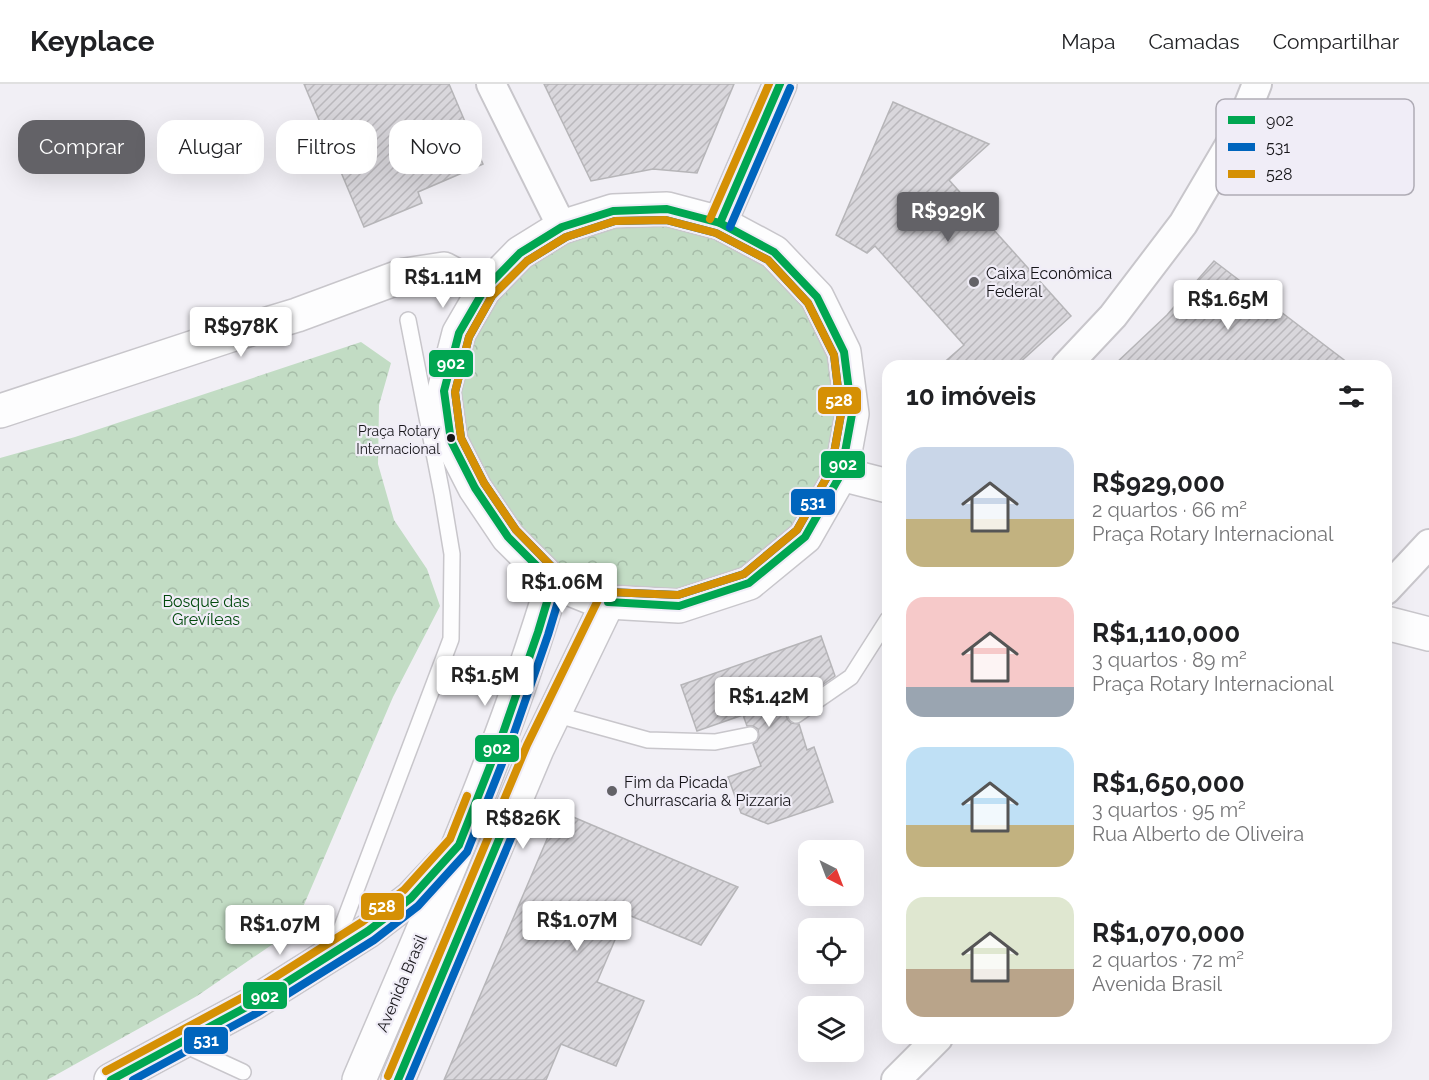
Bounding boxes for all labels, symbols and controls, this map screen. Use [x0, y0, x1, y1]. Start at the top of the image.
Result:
text: Keyplace [30, 25, 155, 58]
text: Mapa [1061, 29, 1115, 54]
text: Camadas [1148, 29, 1240, 54]
text: Compartilhar [1273, 29, 1399, 54]
legend [1216, 99, 1414, 195]
text: 902 [1266, 111, 1294, 130]
chip: Comprar [18, 120, 145, 174]
chip: Alugar [157, 120, 264, 174]
chip: Filtros [276, 120, 377, 174]
chip: Novo [389, 120, 482, 174]
text: 531 [1266, 138, 1290, 157]
text: 528 [1266, 165, 1293, 184]
pin: R$929K [899, 192, 997, 243]
text: R$929K [911, 199, 985, 223]
pin: R$1.11M [388, 258, 498, 309]
place label: Caixa Econômica Federal [986, 264, 1112, 301]
text: R$1.11M [404, 265, 482, 289]
marker: Caixa Econômica Federal [967, 275, 981, 289]
pin: R$1.65M [1173, 280, 1283, 331]
text: R$1.65M [1188, 287, 1268, 311]
pin: R$978K [192, 307, 290, 358]
text: R$978K [204, 314, 278, 338]
line badge: 902 [428, 349, 474, 378]
text: 902 [437, 354, 465, 373]
icon: filters [1335, 380, 1368, 413]
text: 10 imóveis [906, 381, 1036, 411]
line badge: 528 [817, 386, 862, 415]
text: 528 [825, 391, 853, 410]
place label: Praça Rotary Internacional [356, 423, 440, 457]
marker: Praça Rotary Internacional [445, 432, 457, 444]
line badge: 902 [820, 450, 866, 479]
text: 902 [829, 455, 857, 474]
text: R$929,000 [1092, 468, 1225, 498]
icon: home [954, 471, 1026, 543]
line badge: 531 [790, 488, 836, 516]
text: 531 [800, 493, 826, 512]
text: 2 quartos · 66 m² [1092, 498, 1247, 522]
text: Praça Rotary Internacional [1092, 522, 1333, 546]
pin: R$1.06M [507, 563, 617, 614]
text: R$1.06M [521, 570, 603, 594]
park label: Bosque das Grevíleas [162, 592, 250, 629]
text: R$1,110,000 [1092, 618, 1240, 648]
icon: home [954, 621, 1026, 693]
text: 3 quartos · 89 m² [1092, 648, 1247, 672]
pin: R$1.5M [436, 656, 534, 707]
text: R$1.5M [451, 663, 519, 687]
text: Praça Rotary Internacional [1092, 672, 1333, 696]
pin: R$1.42M [714, 677, 824, 728]
text: R$1.42M [729, 684, 809, 708]
line badge: 902 [474, 734, 520, 763]
text: 902 [483, 739, 511, 758]
text: R$1,650,000 [1092, 768, 1245, 798]
icon: home [954, 771, 1026, 843]
place label: Fim da Picada Churrascaria & Pizzaria [624, 773, 791, 810]
marker: Fim da Picada Churrascaria & Pizzaria [605, 784, 619, 798]
text: 3 quartos · 95 m² [1092, 798, 1246, 822]
pin: R$826K [474, 799, 572, 850]
text: R$826K [486, 806, 560, 830]
text: Rua Alberto de Oliveira [1092, 822, 1304, 846]
north arrow [798, 840, 864, 906]
map controls [798, 840, 864, 1062]
line badge: 528 [360, 892, 405, 921]
text: 528 [368, 897, 396, 916]
pin: R$1.07M [522, 901, 632, 952]
pin: R$1.07M [225, 905, 335, 956]
text: R$1.07M [536, 908, 618, 932]
text: R$1.07M [239, 912, 321, 936]
button: locate [798, 918, 864, 984]
text: R$1,070,000 [1092, 918, 1245, 948]
icon: home [954, 921, 1026, 993]
street label: Avenida Brasil [372, 931, 431, 1035]
text: 2 quartos · 72 m² [1092, 948, 1244, 972]
text: Avenida Brasil [1092, 972, 1222, 996]
line badge: 902 [242, 981, 288, 1010]
text: 902 [251, 987, 279, 1006]
button: layers [798, 996, 864, 1062]
line badge: 531 [183, 1026, 229, 1055]
text: 531 [193, 1031, 219, 1050]

